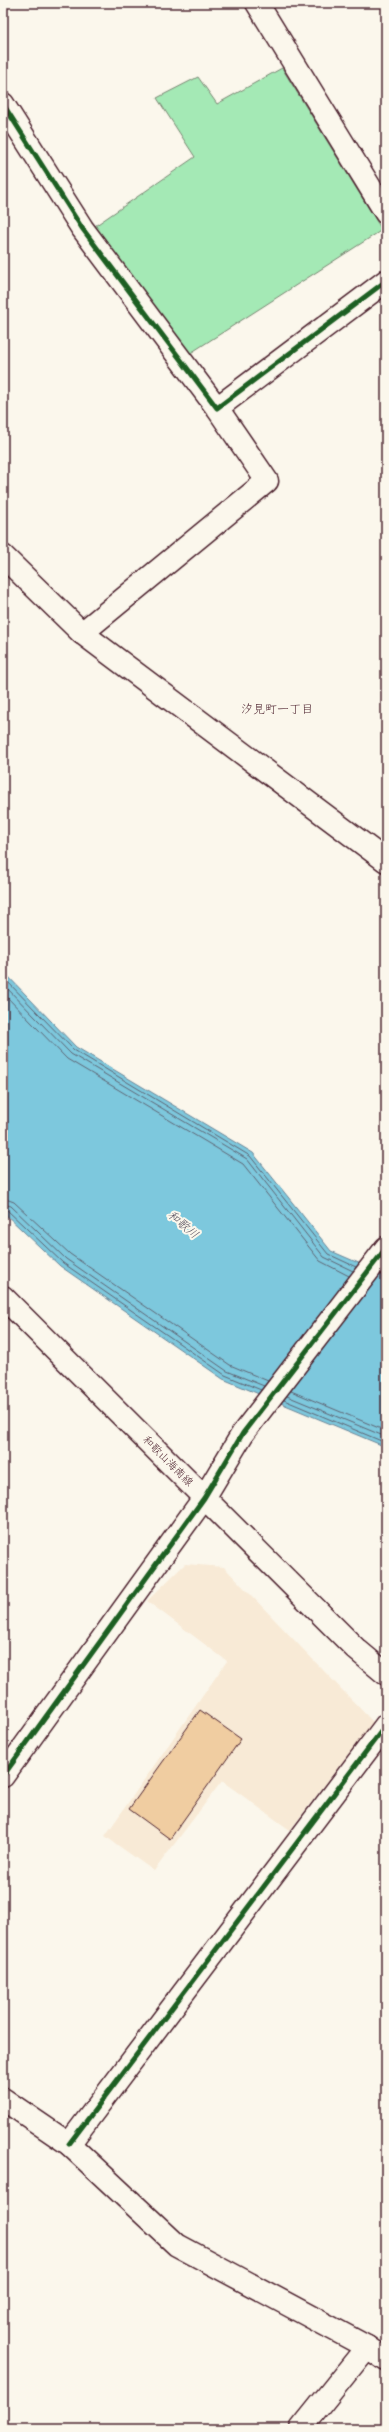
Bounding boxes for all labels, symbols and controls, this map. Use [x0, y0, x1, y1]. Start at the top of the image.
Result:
district label: 汐見町一丁目 [241, 702, 313, 717]
water label: 和歌川 [164, 1208, 202, 1242]
street label: 和歌山海南線 [140, 1433, 196, 1489]

